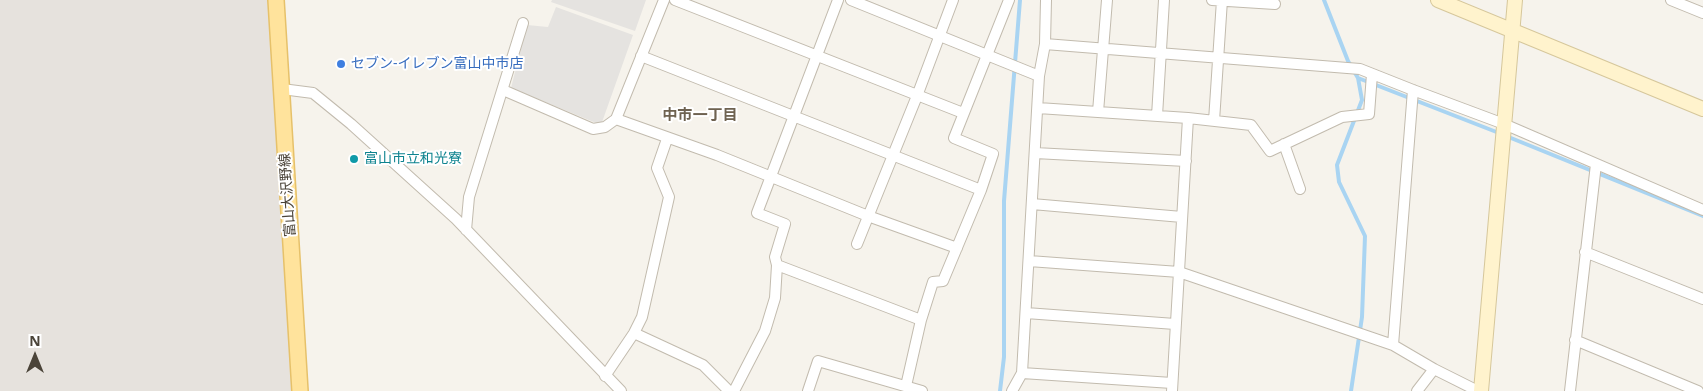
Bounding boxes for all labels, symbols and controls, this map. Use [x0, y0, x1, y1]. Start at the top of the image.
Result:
place label: セブン-イレブン富山中市店 [351, 56, 524, 72]
marker: セブン-イレブン富山中市店 [335, 58, 347, 70]
district label: 中市一丁目 [663, 107, 737, 125]
place label: 富山市立和光寮 [364, 151, 462, 167]
street label: 富山大沢野線 [277, 153, 299, 237]
marker: 富山市立和光寮 [348, 153, 360, 165]
north arrow [10, 331, 60, 381]
text: N [29, 331, 41, 350]

